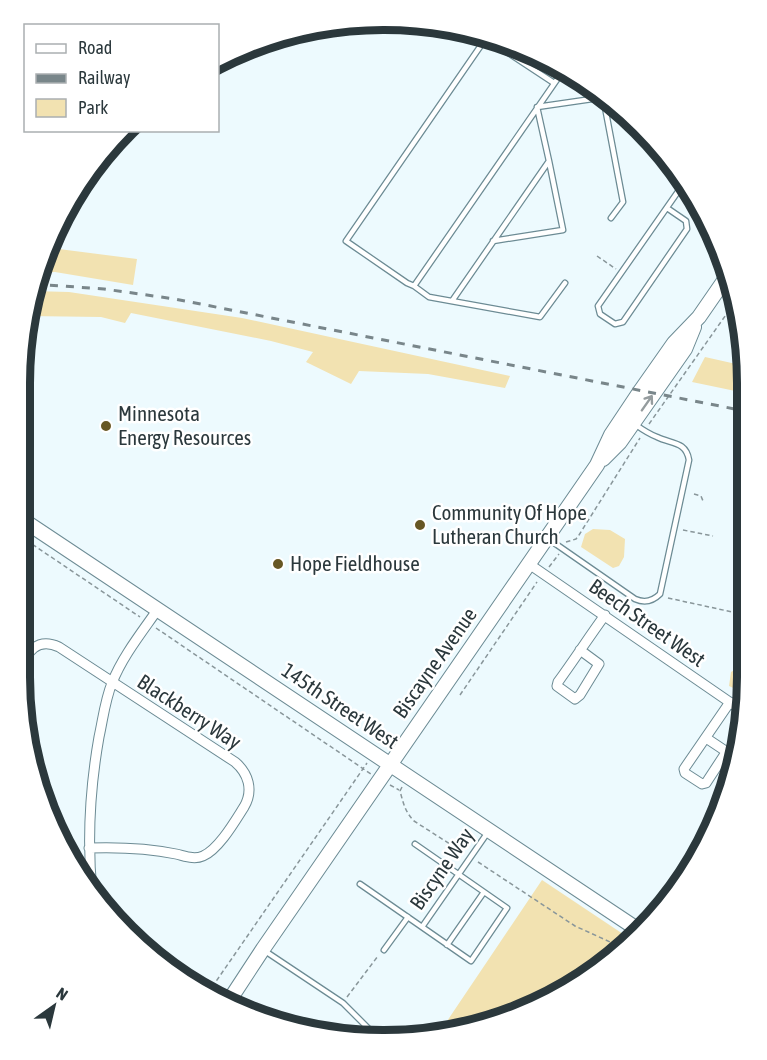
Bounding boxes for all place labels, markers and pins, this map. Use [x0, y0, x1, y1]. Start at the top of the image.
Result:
place label: Minnesota Energy Resources [118, 401, 251, 449]
marker: Minnesota Energy Resources [99, 419, 113, 433]
place label: Community Of Hope Lutheran Church [432, 500, 587, 548]
marker: Community Of Hope Lutheran Church [413, 518, 427, 532]
place label: Hope Fieldhouse [290, 551, 420, 575]
marker: Hope Fieldhouse [271, 557, 285, 571]

